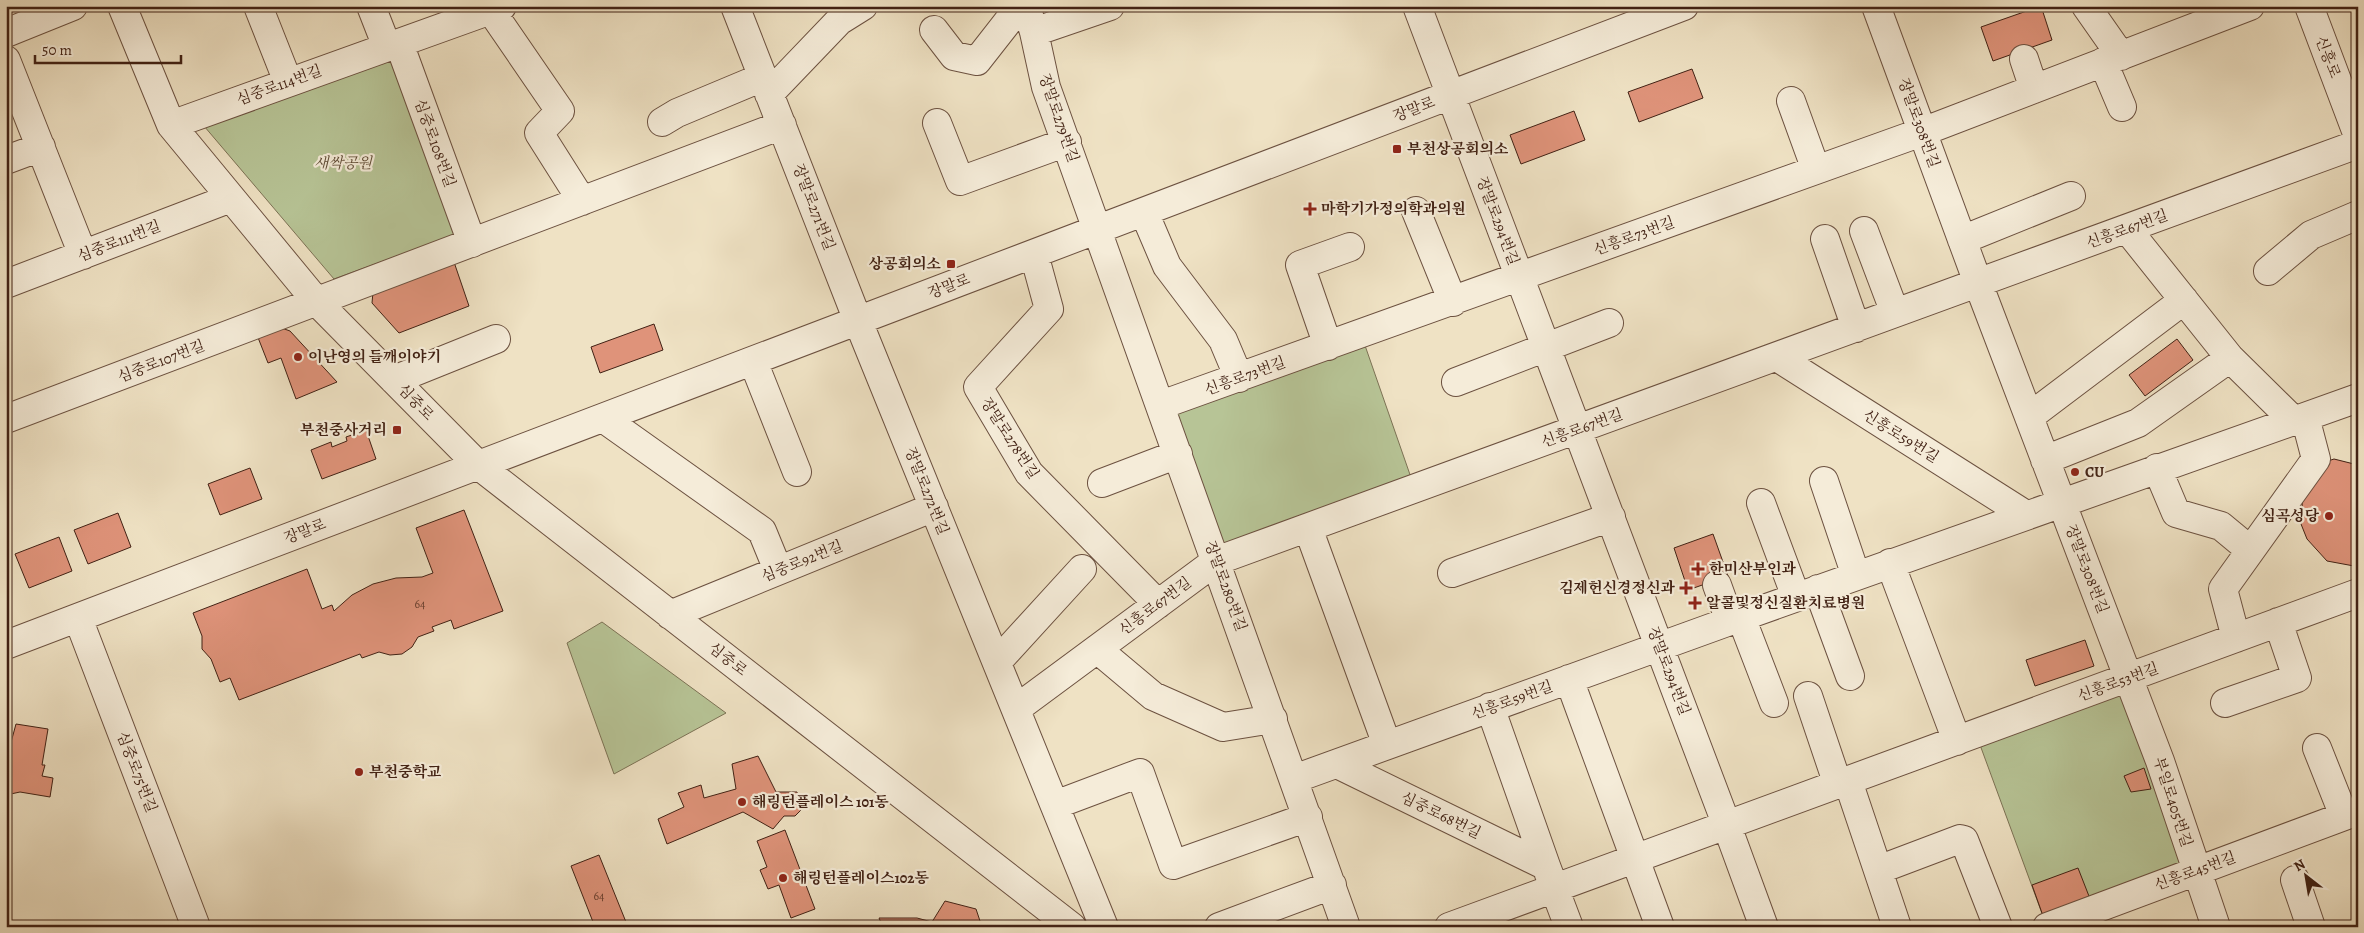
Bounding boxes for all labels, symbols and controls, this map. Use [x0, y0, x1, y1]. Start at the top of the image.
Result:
scale bar [35, 32, 181, 64]
street label: 신흥로 [2311, 33, 2345, 81]
text: 50 m [42, 40, 72, 60]
street label: 심중로114번길 [234, 60, 324, 110]
street label: 장말로279번길 [1034, 71, 1084, 165]
street label: 장말로308번길 [1894, 75, 1944, 171]
street label: 장말로 [1390, 92, 1438, 126]
street label: 심중로108번길 [410, 96, 460, 190]
place label: 부천상공회의소 [1407, 139, 1509, 159]
marker: 부천상공회의소 [1391, 143, 1403, 155]
park label: 새싹공원 [314, 153, 373, 173]
street label: 장말로271번길 [788, 161, 840, 253]
street label: 장말로294번길 [1472, 174, 1524, 268]
place label: 마학기가정의학과의원 [1321, 199, 1466, 219]
marker: 마학기가정의학과의원 [1303, 202, 1317, 216]
street label: 신흥로67번길 [2083, 205, 2171, 253]
street label: 신흥로73번길 [1591, 212, 1677, 260]
street label: 심중로111번길 [74, 216, 164, 266]
place label: 상공회의소 [869, 254, 942, 274]
marker: 상공회의소 [945, 258, 957, 270]
street label: 장말로 [925, 269, 973, 303]
street label: 심중로107번길 [115, 335, 207, 387]
place label: 이난영의 들깨이야기 [308, 347, 441, 367]
marker: 이난영의 들깨이야기 [292, 351, 304, 363]
street label: 신흥로73번길 [1202, 352, 1288, 400]
street label: 심중로 [394, 379, 439, 425]
street label: 장말로278번길 [976, 393, 1044, 483]
street label: 신흥로67번길 [1538, 404, 1626, 452]
street label: 신흥로59번길 [1859, 405, 1943, 467]
place label: 부천중사거리 [300, 420, 387, 440]
marker: 부천중사거리 [391, 424, 403, 436]
street label: 장말로272번길 [900, 444, 954, 538]
place label: CU [2085, 462, 2104, 482]
marker: CU [2069, 466, 2081, 478]
place label: 심곡성당 [2261, 506, 2320, 526]
marker: 심곡성당 [2323, 510, 2335, 522]
street label: 장말로 [281, 514, 329, 548]
street label: 장말로308번길 [2061, 522, 2113, 616]
street label: 심중로92번길 [758, 536, 846, 586]
street label: 장말로280번길 [1200, 538, 1252, 634]
place label: 한미산부인과 [1709, 559, 1796, 579]
marker: 한미산부인과 [1691, 562, 1705, 576]
street label: 신흥로67번길 [1115, 572, 1195, 640]
place label: 김제헌신경정신과 [1559, 578, 1676, 598]
marker: 김제헌신경정신과 [1679, 581, 1693, 595]
place label: 알콜및정신질환치료병원 [1706, 593, 1865, 613]
house number: 64 [415, 596, 426, 612]
marker: 알콜및정신질환치료병원 [1688, 596, 1702, 610]
street label: 장말로294번길 [1643, 624, 1695, 718]
street label: 심중로 [705, 638, 752, 681]
street label: 신흥로53번길 [2075, 658, 2161, 706]
street label: 신흥로59번길 [1468, 676, 1556, 724]
street label: 심중로75번길 [112, 729, 162, 815]
street label: 부일로405번길 [2149, 754, 2197, 850]
place label: 부천중학교 [369, 762, 442, 782]
marker: 부천중학교 [353, 766, 365, 778]
street label: 심중로68번길 [1398, 787, 1484, 843]
place label: 해링턴플레이스 101동 [752, 792, 889, 812]
marker: 해링턴플레이스 101동 [736, 796, 748, 808]
street label: 신흥로45번길 [2151, 847, 2239, 895]
north arrow [2282, 850, 2332, 900]
text: N [2290, 855, 2309, 876]
place label: 해링턴플레이스102동 [793, 868, 930, 888]
marker: 해링턴플레이스102동 [777, 872, 789, 884]
house number: 64 [594, 888, 605, 904]

